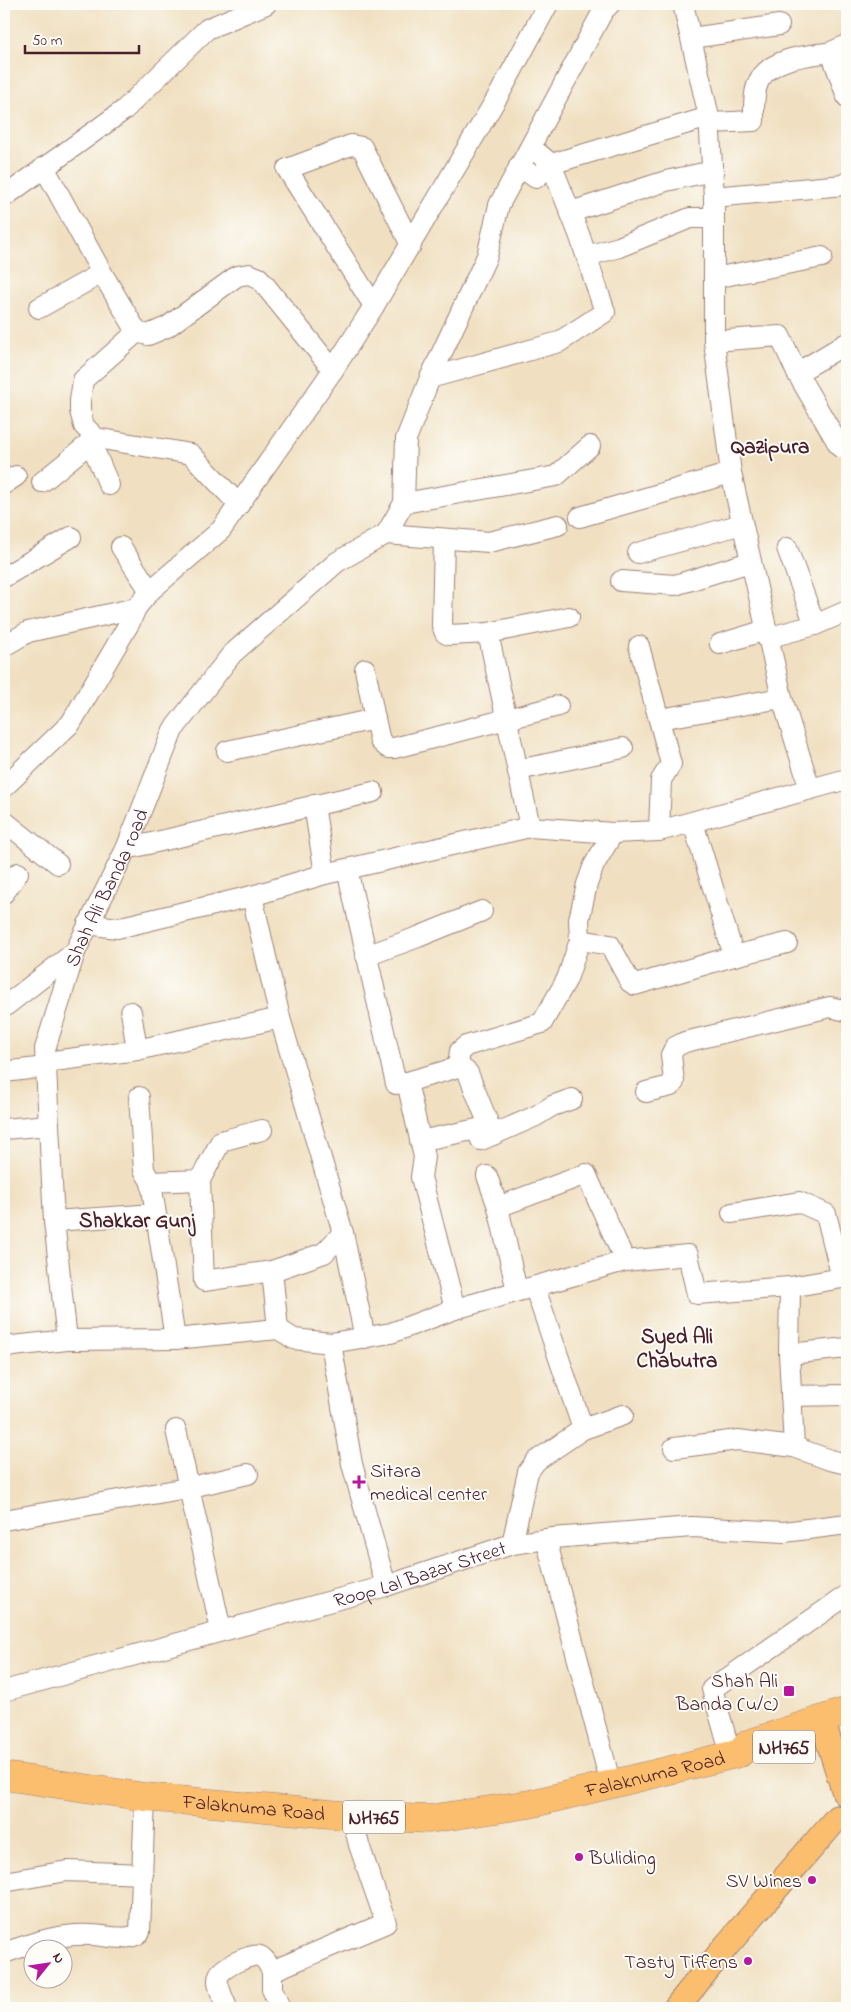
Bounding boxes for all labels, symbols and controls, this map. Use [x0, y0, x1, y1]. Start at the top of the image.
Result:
scale bar [25, 22, 139, 54]
text: 50 m [32, 30, 63, 52]
district label: Qazipura [731, 433, 809, 463]
street label: Shah Ali Banda road [59, 805, 157, 971]
district label: Shakkar Gunj [79, 1207, 196, 1237]
district label: Syed Ali Chabutra [637, 1323, 717, 1377]
place label: Sitara medical center [370, 1458, 488, 1510]
marker: Sitara medical center [352, 1475, 366, 1489]
street label: Roop Lal Bazar Street [331, 1535, 511, 1617]
place label: Shah Ali Banda (u/c) [675, 1668, 778, 1720]
marker: Shah Ali Banda (u/c) [782, 1684, 796, 1698]
road number: NH765 [753, 1730, 815, 1764]
street label: Falaknuma Road [582, 1745, 728, 1807]
street label: Falaknuma Road [180, 1788, 326, 1830]
road number: NH765 [343, 1800, 405, 1834]
place label: BUliding [588, 1845, 656, 1875]
marker: BUliding [573, 1851, 585, 1863]
place label: SV Wines [726, 1868, 802, 1897]
marker: SV Wines [806, 1874, 818, 1886]
north arrow [22, 1940, 72, 1990]
text: N [47, 1949, 69, 1968]
place label: Tasty Tiffens [624, 1949, 738, 1978]
marker: Tasty Tiffens [742, 1955, 754, 1967]

